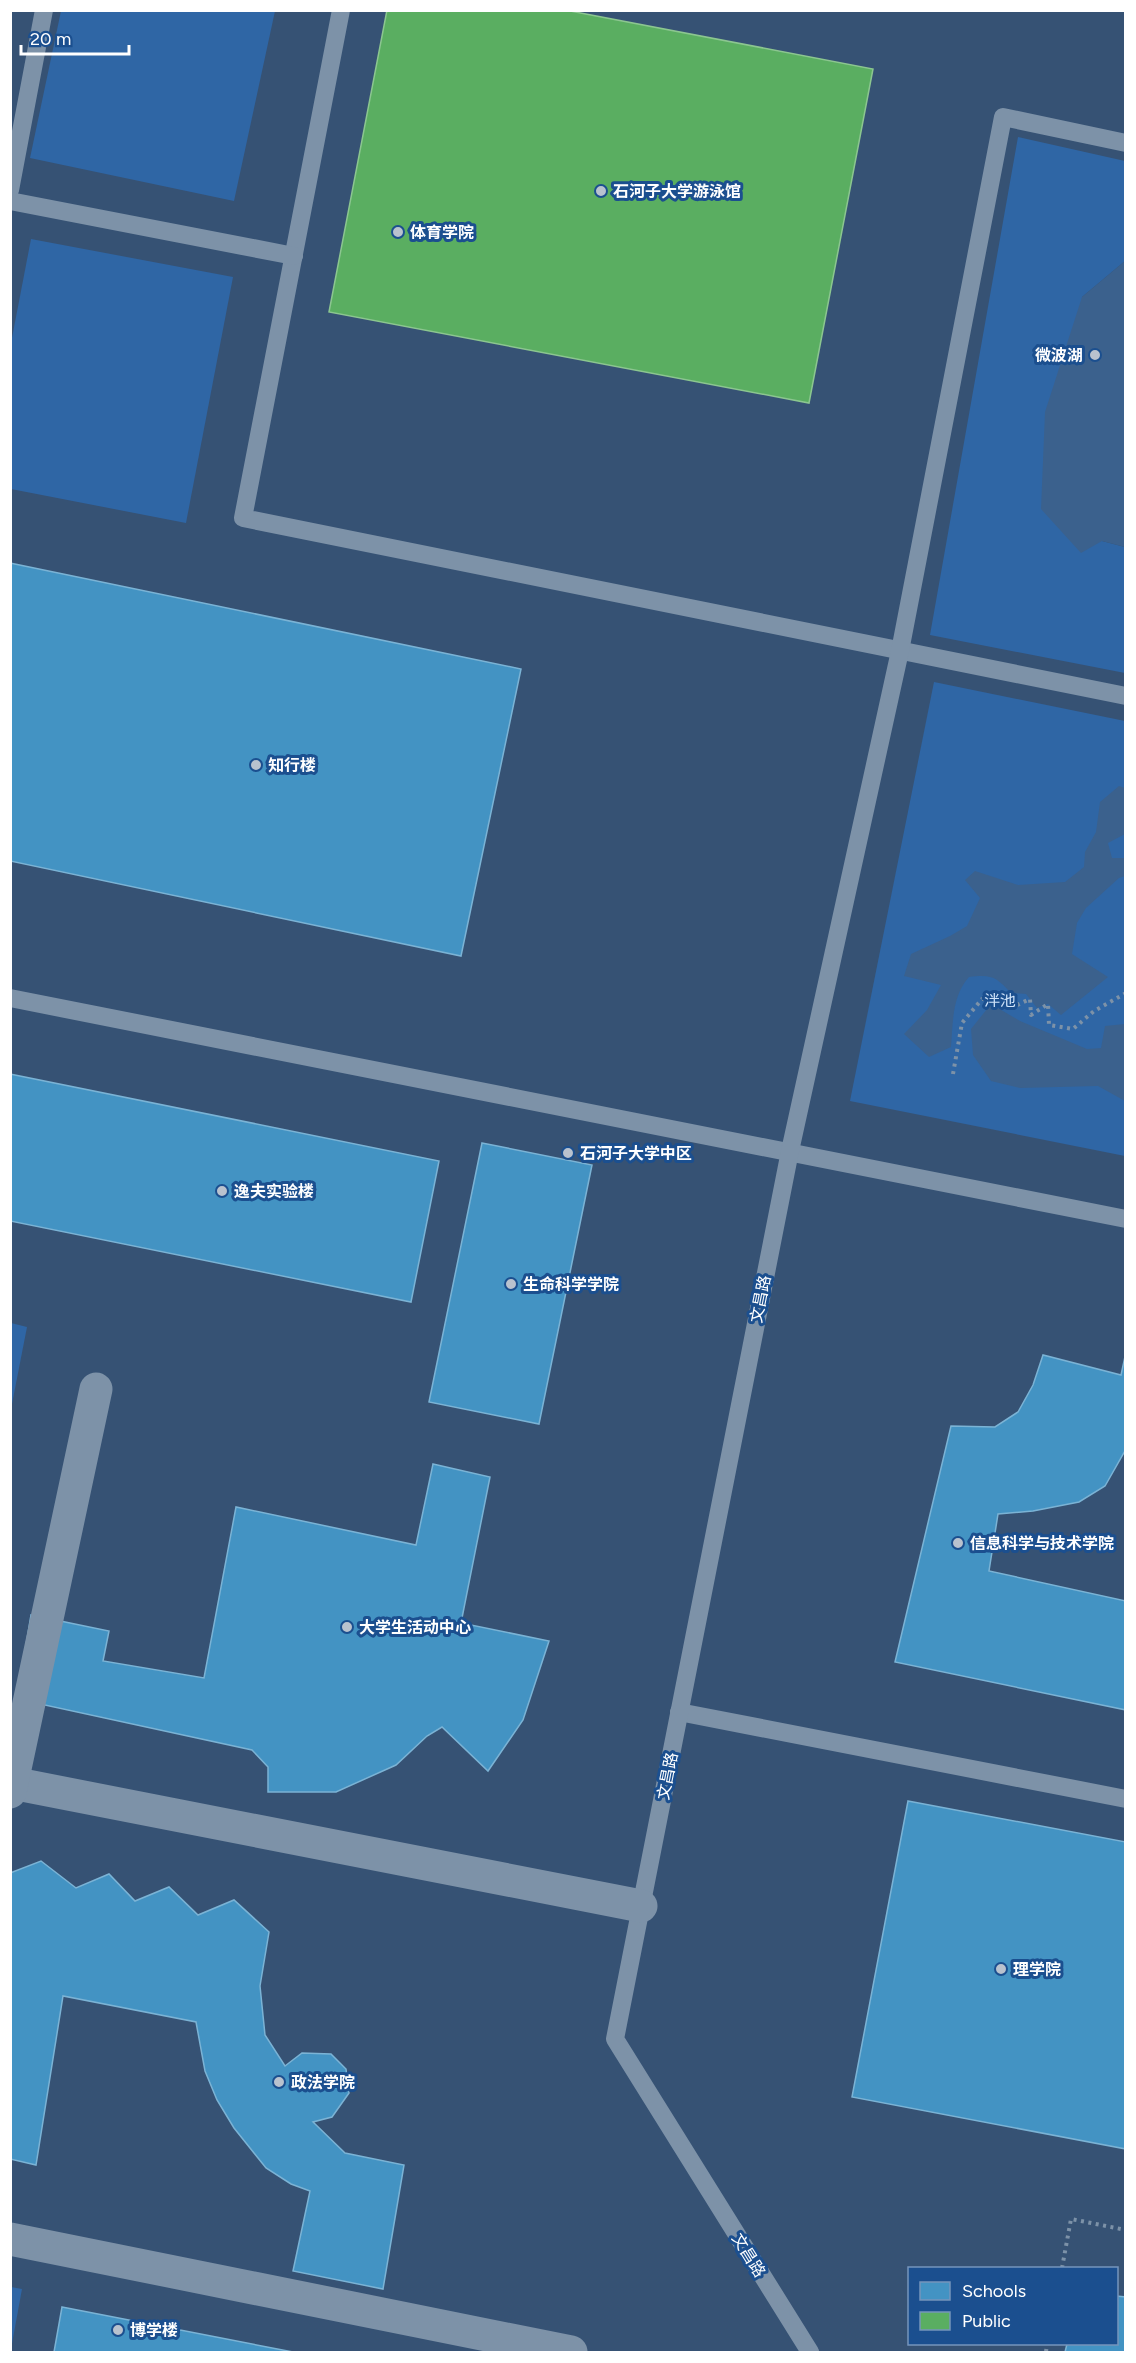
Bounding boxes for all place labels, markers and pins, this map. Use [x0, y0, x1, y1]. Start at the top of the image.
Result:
place label: 石河子大学游泳馆 [613, 182, 741, 201]
marker: 石河子大学游泳馆 [594, 184, 608, 198]
place label: 体育学院 [410, 223, 474, 242]
marker: 体育学院 [391, 225, 405, 239]
place label: 微波湖 [1035, 346, 1083, 365]
marker: 微波湖 [1088, 348, 1102, 362]
place label: 知行楼 [268, 756, 316, 775]
marker: 知行楼 [249, 758, 263, 772]
place label: 石河子大学中区 [580, 1144, 692, 1163]
marker: 石河子大学中区 [561, 1146, 575, 1160]
place label: 逸夫实验楼 [234, 1182, 314, 1201]
marker: 逸夫实验楼 [215, 1184, 229, 1198]
place label: 生命科学学院 [523, 1275, 619, 1294]
marker: 生命科学学院 [504, 1277, 518, 1291]
place label: 信息科学与技术学院 [970, 1534, 1114, 1553]
marker: 信息科学与技术学院 [951, 1536, 965, 1550]
place label: 大学生活动中心 [359, 1618, 471, 1637]
marker: 大学生活动中心 [340, 1620, 354, 1634]
place label: 理学院 [1013, 1960, 1061, 1979]
marker: 理学院 [994, 1962, 1008, 1976]
place label: 政法学院 [291, 2073, 355, 2092]
marker: 政法学院 [272, 2075, 286, 2089]
place label: 博学楼 [130, 2321, 178, 2340]
marker: 博学楼 [111, 2323, 125, 2337]

